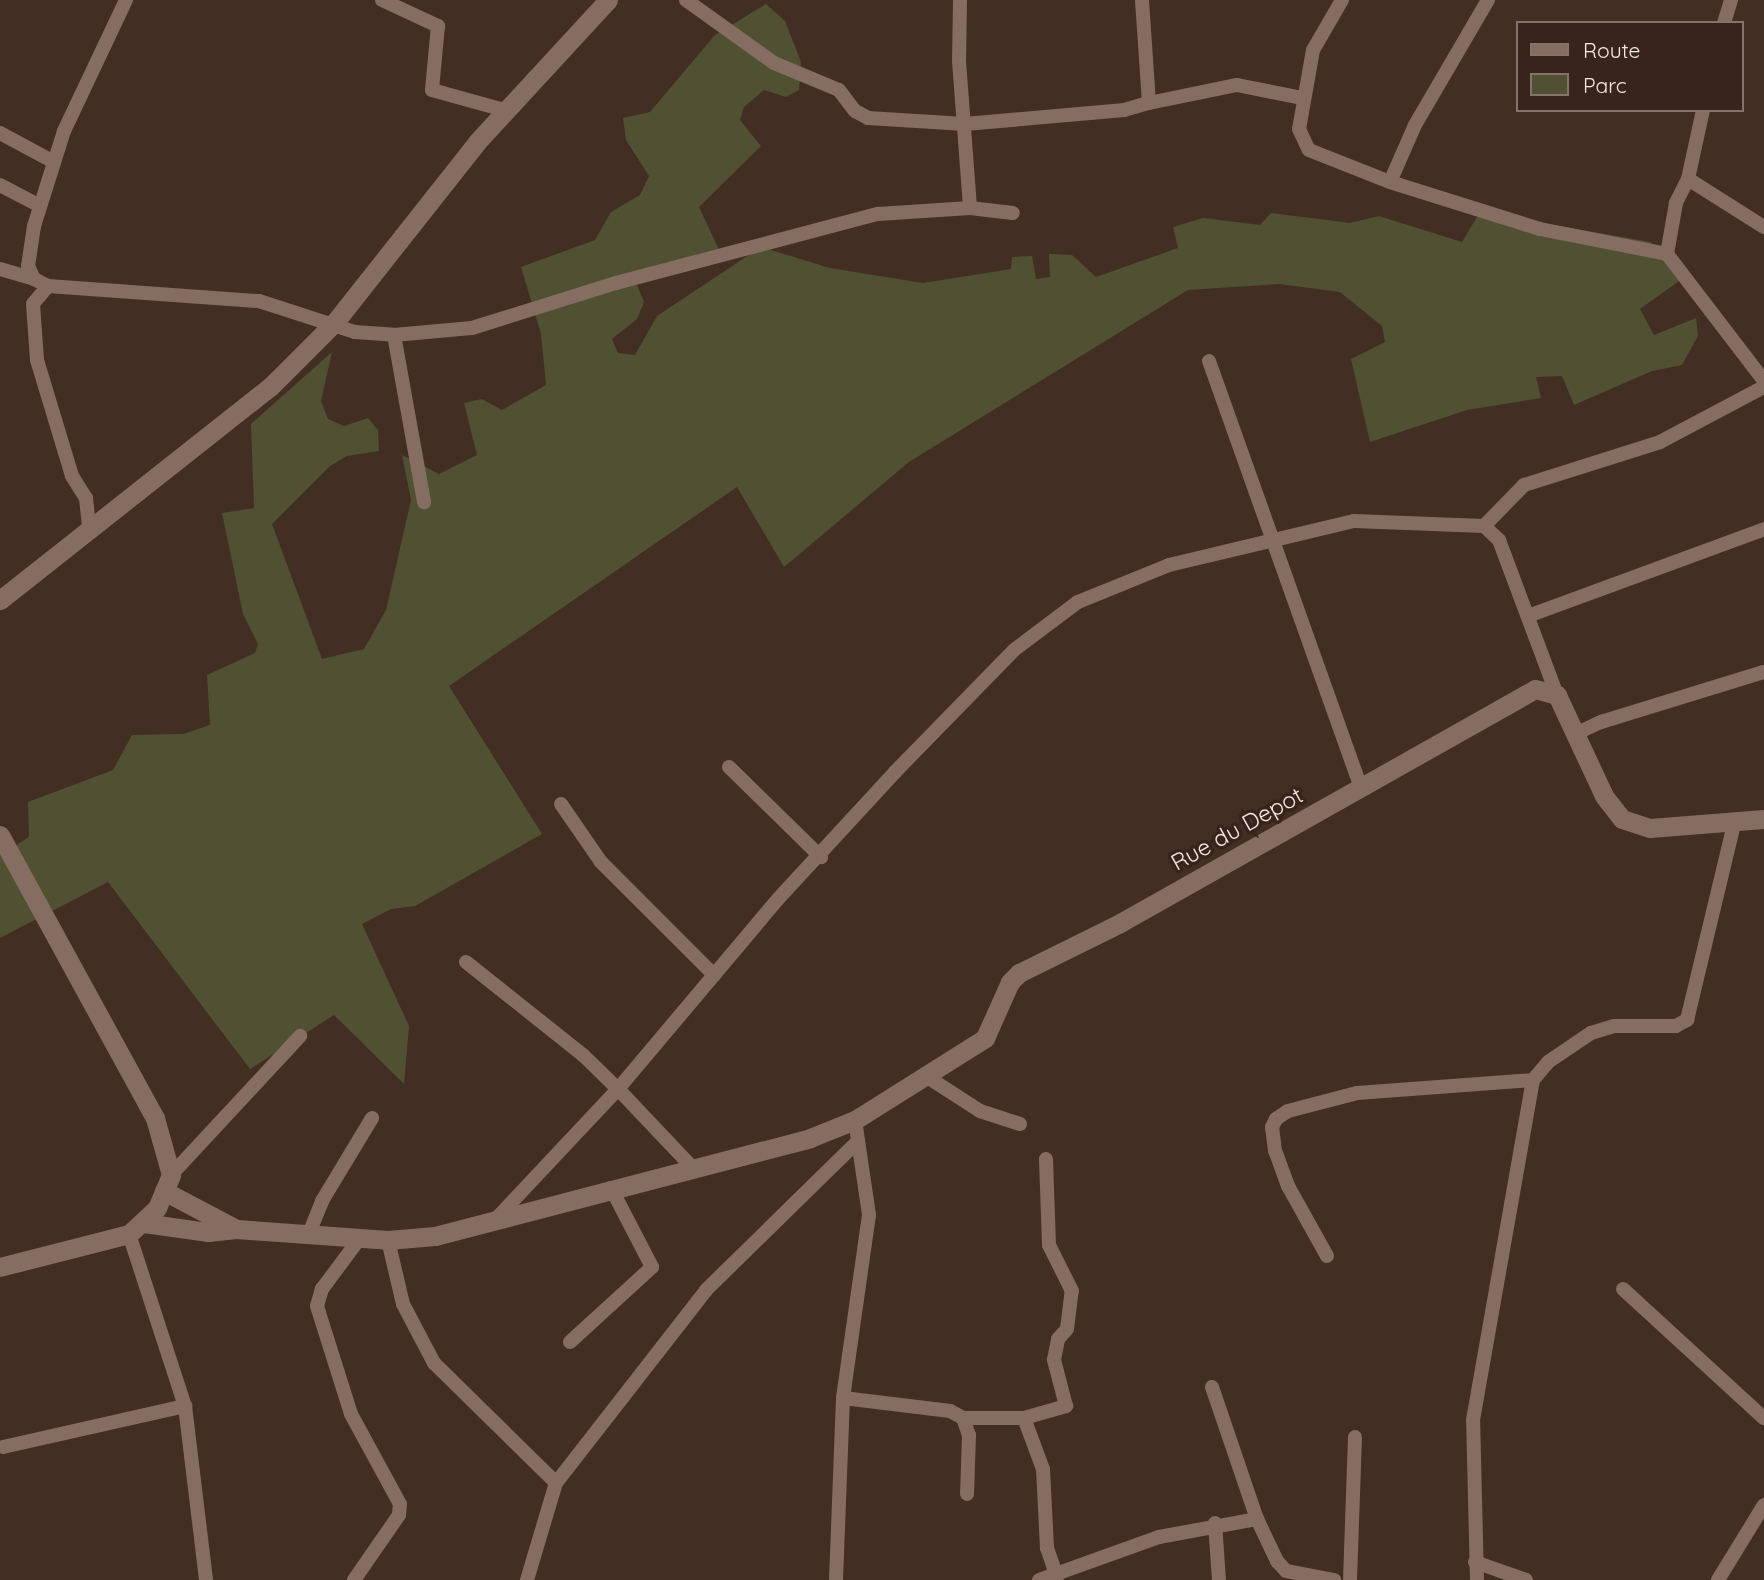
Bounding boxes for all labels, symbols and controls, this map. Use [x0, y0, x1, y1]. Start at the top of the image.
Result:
legend [1516, 21, 1743, 112]
text: Route [1583, 37, 1640, 63]
text: Parc [1583, 72, 1627, 98]
street label: Rue du Depot [1166, 781, 1308, 877]

